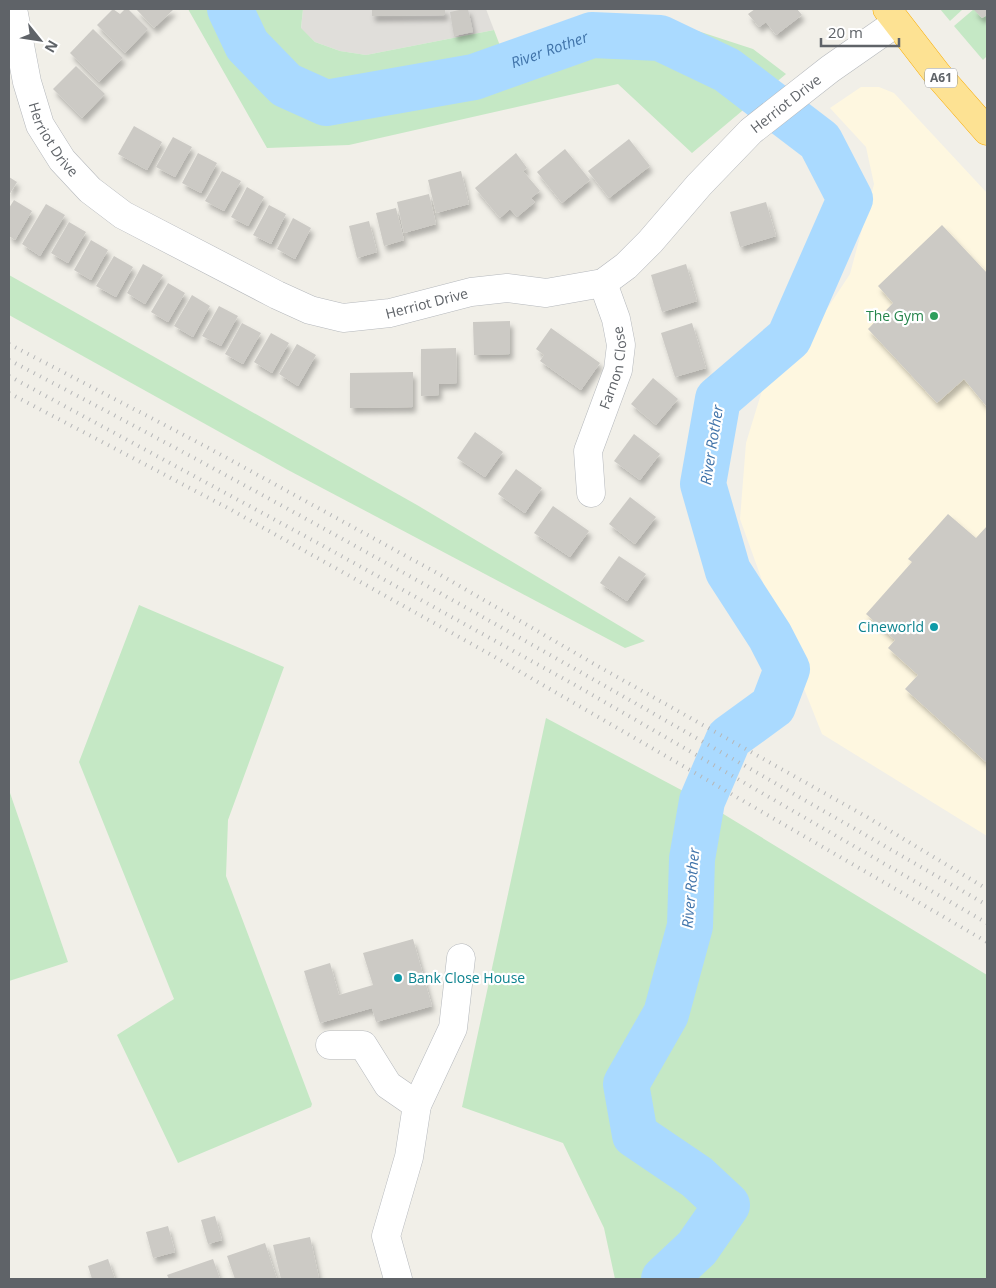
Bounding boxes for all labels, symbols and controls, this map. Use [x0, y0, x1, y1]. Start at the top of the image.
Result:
north arrow [15, 15, 65, 65]
scale bar [821, 15, 898, 47]
text: 20 m [828, 22, 863, 42]
water label: River Rother [508, 26, 592, 72]
text: N [41, 37, 63, 56]
road number: A61 [925, 68, 957, 88]
street label: Herriot Drive [746, 70, 825, 137]
street label: Herriot Drive [25, 100, 83, 181]
street label: Herriot Drive [383, 283, 470, 323]
place label: The Gym [866, 306, 924, 325]
marker: The Gym [928, 310, 940, 322]
street label: Farnon Close [594, 325, 631, 412]
water label: River Rother [695, 402, 727, 486]
place label: Cineworld [858, 617, 924, 636]
marker: Cineworld [928, 621, 940, 633]
water label: River Rother [677, 846, 704, 929]
place label: Bank Close House [408, 968, 525, 987]
marker: Bank Close House [392, 972, 404, 984]

